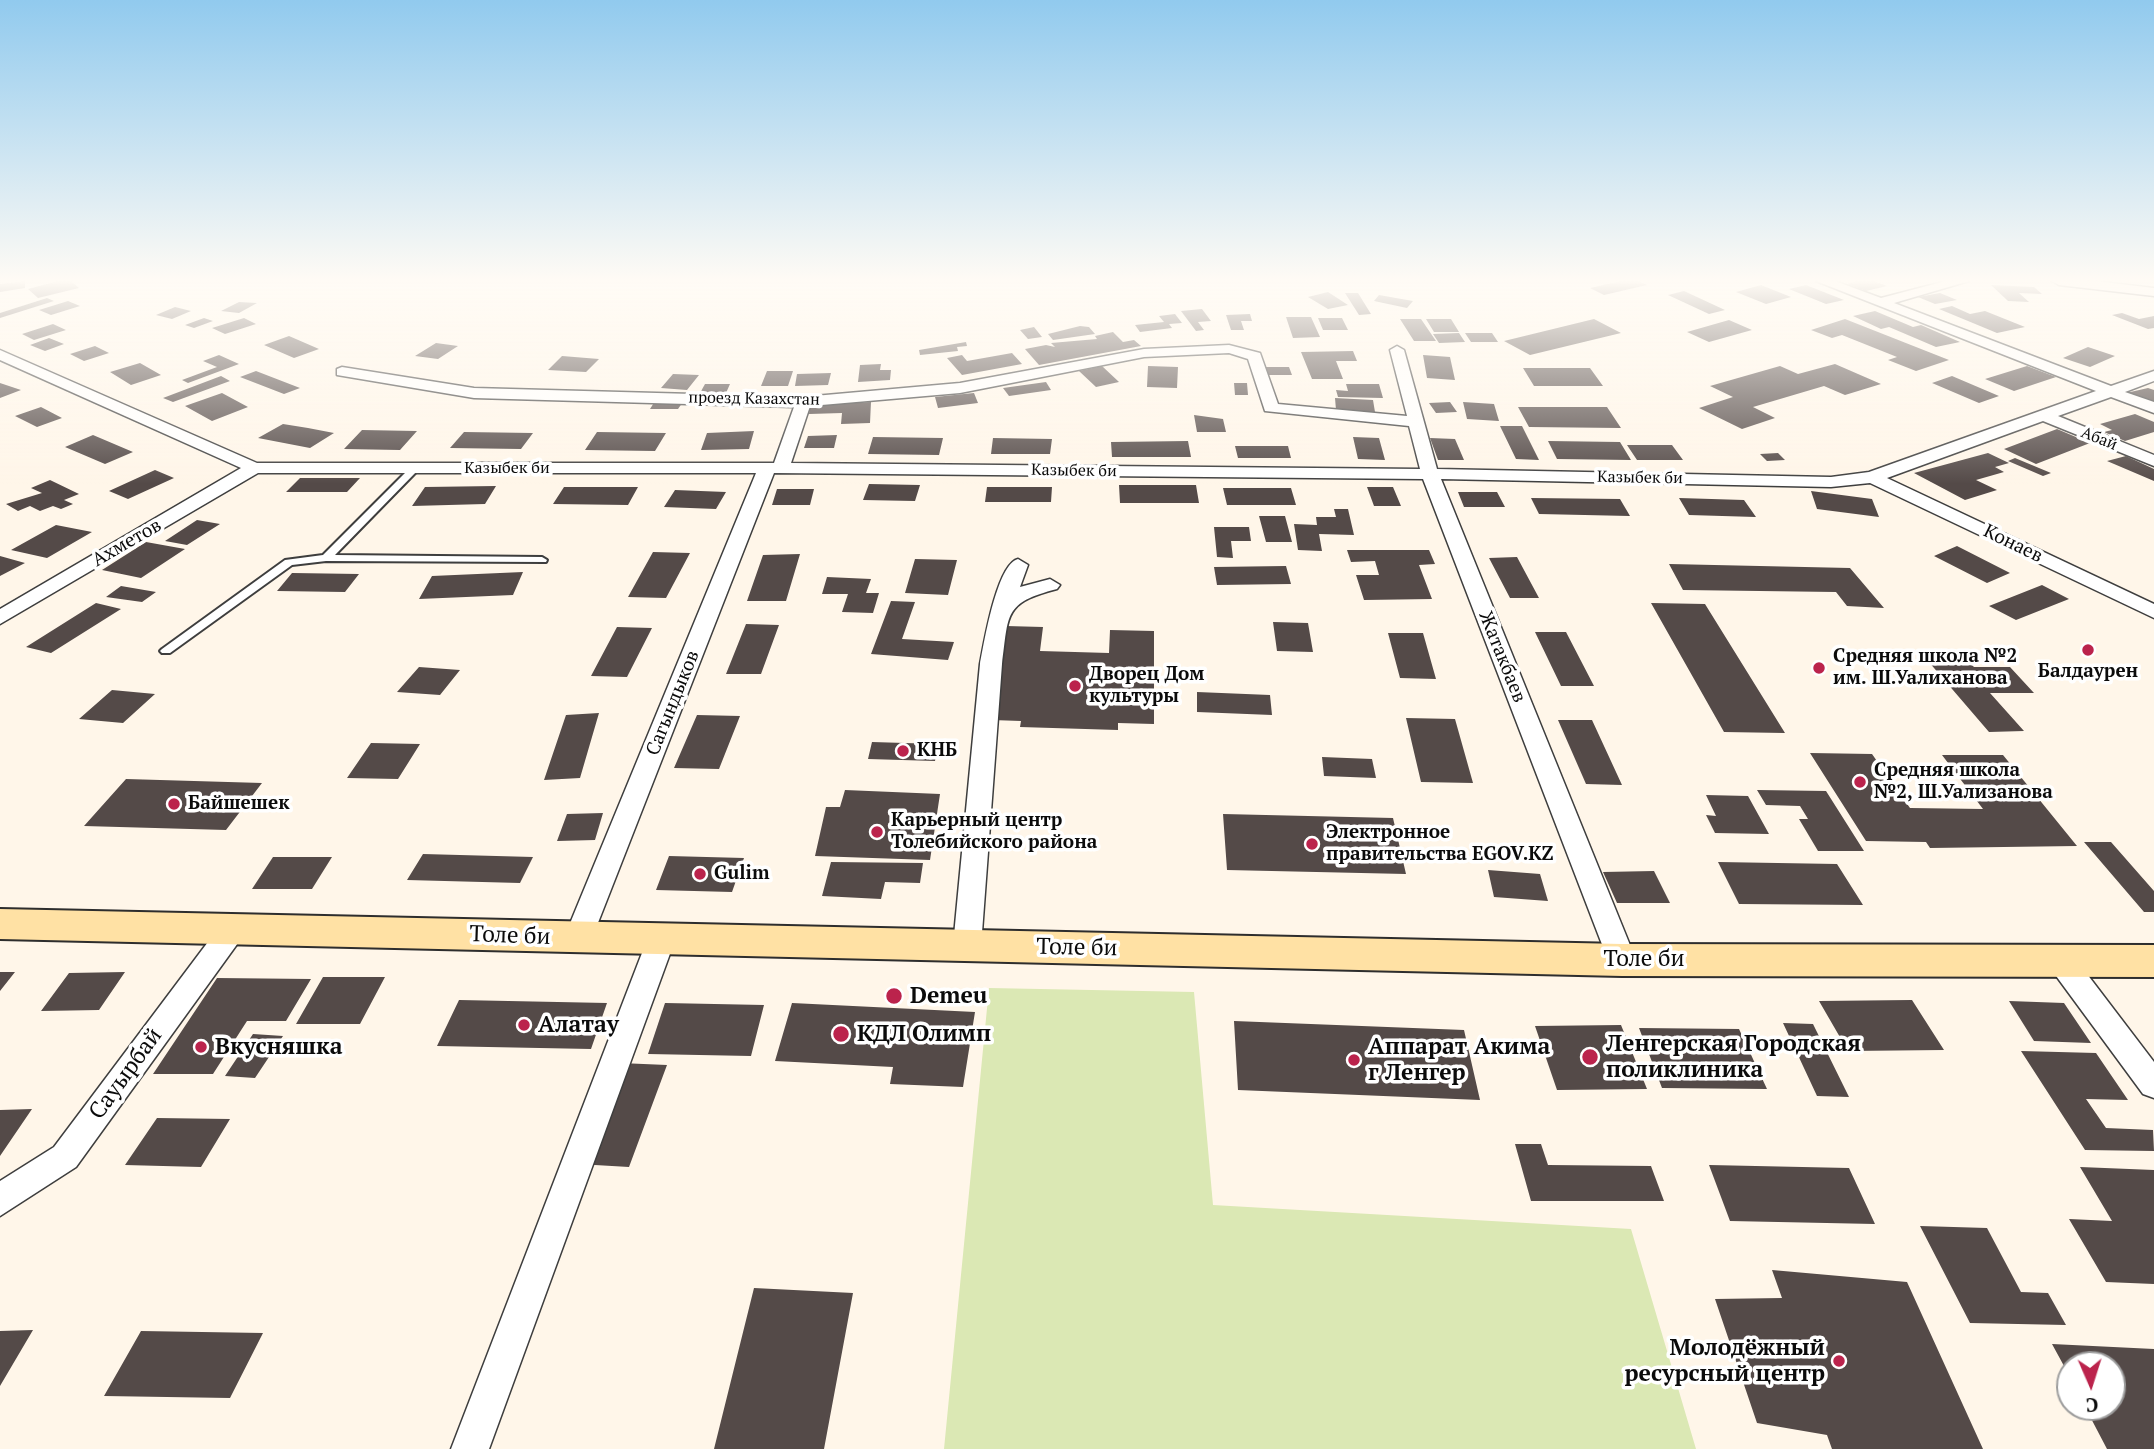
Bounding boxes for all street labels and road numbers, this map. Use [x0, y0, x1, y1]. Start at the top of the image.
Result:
street label: проезд Казахстан [688, 388, 820, 410]
street label: Абай [2078, 423, 2120, 455]
street label: Казыбек би [464, 458, 550, 478]
street label: Казыбек би [1031, 461, 1117, 481]
street label: Казыбек би [1597, 468, 1683, 488]
street label: Ахметов [88, 514, 166, 572]
street label: Конаев [1980, 520, 2046, 568]
street label: Жатакбаев [1473, 608, 1531, 706]
street label: Сагындыков [642, 647, 704, 759]
street label: Толе би [469, 921, 551, 951]
street label: Толе би [1036, 933, 1118, 963]
street label: Толе би [1603, 945, 1685, 973]
street label: Сауырбай [84, 1023, 168, 1125]

